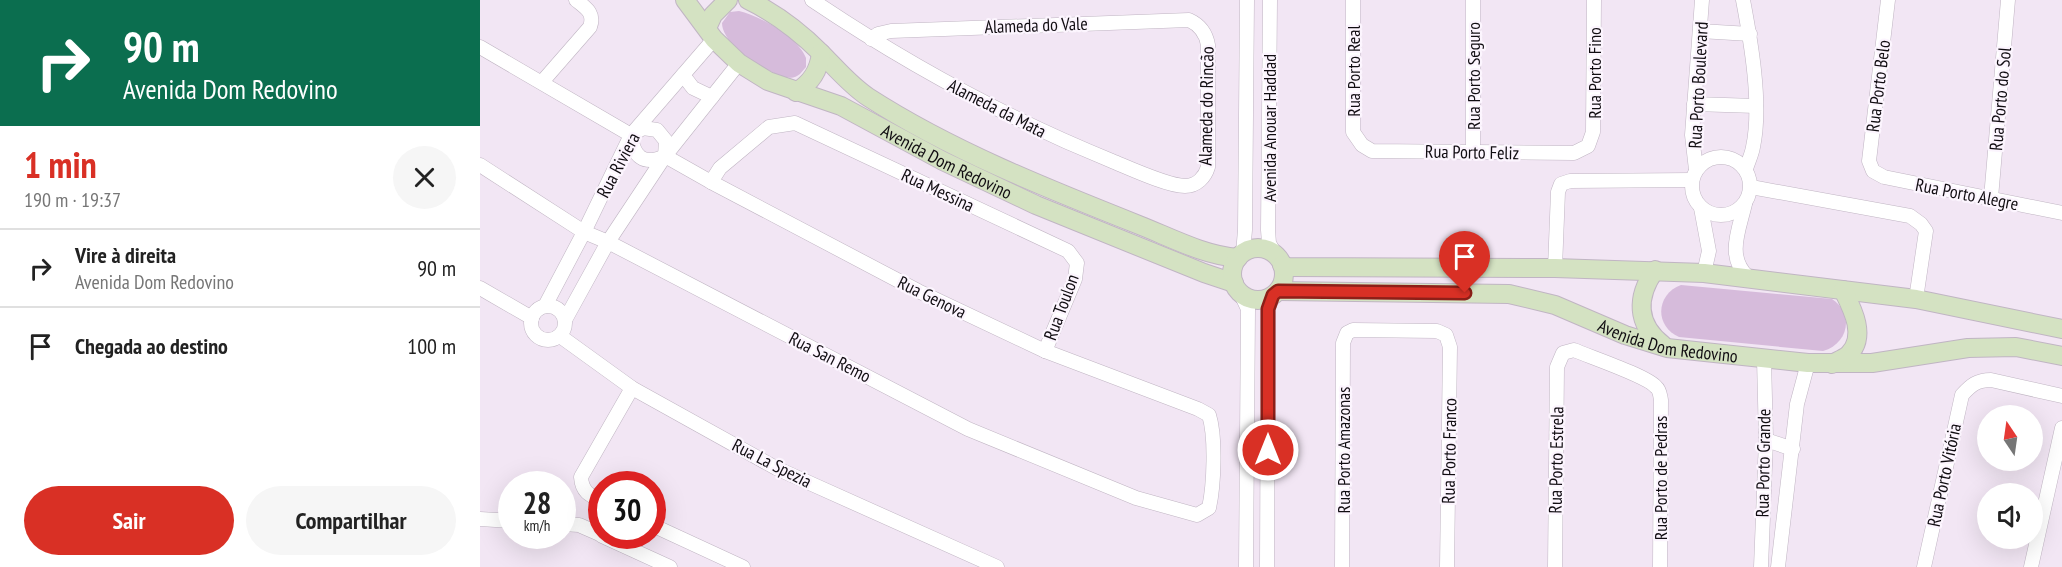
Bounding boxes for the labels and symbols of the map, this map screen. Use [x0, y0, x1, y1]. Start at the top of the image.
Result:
street label: Alameda do Vale [984, 12, 1088, 38]
street label: Rua Porto Boulevard [1683, 21, 1713, 149]
street label: Rua Porto Seguro [1462, 22, 1485, 130]
street label: Rua Porto Real [1342, 25, 1365, 117]
street label: Rua Porto Fino [1583, 27, 1606, 119]
street label: Rua Porto Belo [1861, 38, 1895, 133]
street label: Alameda do Rincão [1193, 46, 1219, 166]
street label: Rua Porto do Sol [1984, 46, 2016, 152]
street label: Avenida Anouar Haddad [1258, 54, 1281, 202]
street label: Alameda da Mata [944, 73, 1050, 143]
street label: Avenida Dom Redovino [878, 119, 1016, 204]
street label: Rua Riviera [591, 128, 645, 202]
street label: Rua Porto Feliz [1425, 140, 1519, 164]
street label: Rua Messina [898, 163, 978, 217]
street label: Rua Porto Alegre [1914, 173, 2020, 215]
pin [1439, 231, 1490, 293]
street label: Rua Genova [894, 271, 970, 323]
street label: Rua Toulon [1038, 271, 1084, 343]
street label: Avenida Dom Redovino [1595, 313, 1739, 367]
street label: Rua San Remo [785, 327, 875, 388]
street label: Rua Porto Amazonas [1332, 387, 1355, 513]
street label: Rua Porto Franco [1437, 398, 1461, 504]
north arrow [1977, 405, 2043, 471]
street label: Rua Porto Estrela [1544, 406, 1568, 514]
street label: Rua Porto Grande [1751, 408, 1775, 518]
street label: Rua Porto de Pedras [1649, 416, 1672, 540]
position arrow [1236, 418, 1300, 482]
street label: Rua Porto Vitória [1922, 421, 1966, 529]
street label: Rua La Spezia [728, 433, 816, 493]
speed limit sign: 30 [588, 471, 666, 549]

